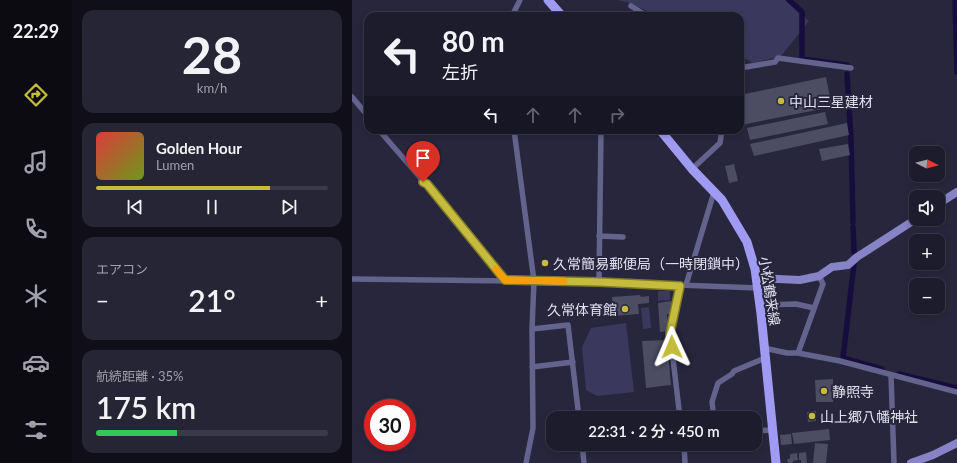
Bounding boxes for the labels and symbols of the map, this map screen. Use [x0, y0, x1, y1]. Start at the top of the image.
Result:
place label: 中山三星建材 [789, 93, 873, 110]
marker: 中山三星建材 [776, 96, 786, 106]
pin [406, 141, 440, 182]
north arrow [909, 146, 945, 182]
place label: 久常簡易郵便局（一時閉鎖中） [553, 255, 749, 272]
street label: 小松鶴来線 [756, 255, 784, 327]
marker: 久常簡易郵便局（一時閉鎖中） [540, 258, 550, 268]
place label: 久常体育館 [547, 301, 617, 318]
marker: 久常体育館 [620, 304, 630, 314]
position arrow [651, 326, 693, 368]
place label: 静照寺 [832, 383, 874, 400]
marker: 静照寺 [819, 386, 829, 396]
speed limit sign: 30 [364, 399, 416, 451]
place label: 山上郷八幡神社 [820, 408, 918, 425]
marker: 山上郷八幡神社 [807, 411, 817, 421]

